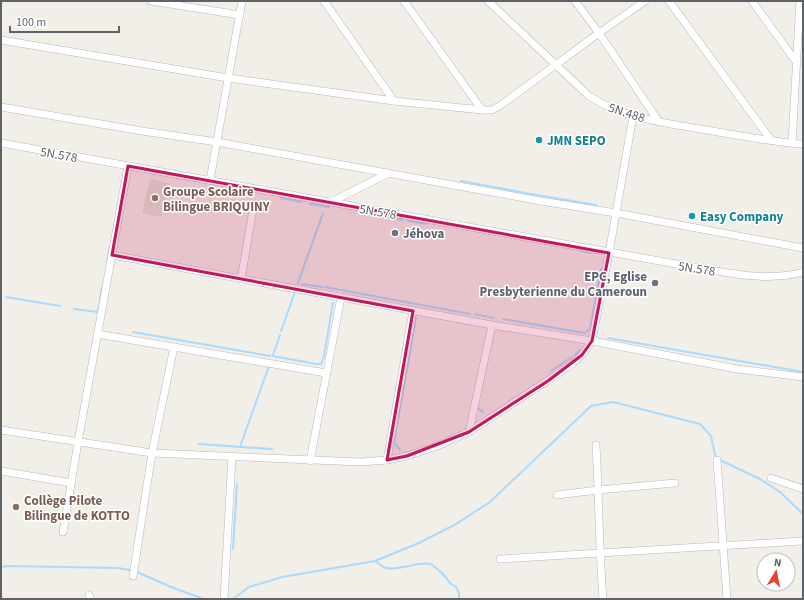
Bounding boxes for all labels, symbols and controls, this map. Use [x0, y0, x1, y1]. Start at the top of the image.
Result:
scale bar [10, 8, 119, 34]
text: 100 m [16, 14, 46, 31]
street label: 5N.488 [606, 99, 647, 127]
place label: JMN SEPO [547, 132, 606, 150]
marker: JMN SEPO [534, 135, 544, 145]
street label: 5N.578 [39, 143, 79, 167]
place label: Groupe Scolaire Bilingue BRIQUINY [163, 183, 270, 216]
marker: Groupe Scolaire Bilingue BRIQUINY [150, 193, 160, 203]
street label: 5N.578 [358, 200, 398, 224]
place label: Easy Company [700, 208, 784, 226]
marker: Easy Company [687, 211, 697, 221]
place label: Jéhova [403, 225, 444, 243]
marker: Jéhova [390, 228, 400, 238]
street label: 5N.578 [677, 257, 717, 281]
place label: EPC, Eglise Presbyterienne du Cameroun [480, 268, 647, 301]
marker: EPC, Eglise Presbyterienne du Cameroun [650, 278, 660, 288]
place label: Collège Pilote Bilingue de KOTTO [24, 492, 130, 525]
marker: Collège Pilote Bilingue de KOTTO [11, 502, 21, 512]
north arrow [756, 552, 796, 592]
text: N [773, 555, 783, 571]

